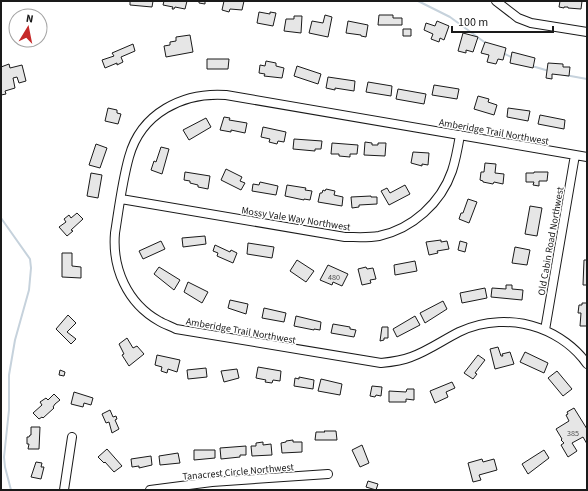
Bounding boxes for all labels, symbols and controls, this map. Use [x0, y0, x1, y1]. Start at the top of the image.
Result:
north arrow [8, 8, 48, 48]
scale bar [452, 8, 553, 34]
text: N [25, 11, 35, 27]
text: 100 m [458, 14, 488, 31]
street label: Amberidge Trail Northwest [438, 115, 550, 149]
street label: Old Cabin Road Northwest [535, 185, 568, 297]
street label: Mossy Vale Way Northwest [240, 203, 352, 235]
house number: 480 [328, 272, 340, 283]
street label: Amberidge Trail Northwest [185, 314, 297, 348]
house number: 385 [567, 428, 579, 439]
street label: Tanacrest Circle Northwest [182, 460, 295, 484]

